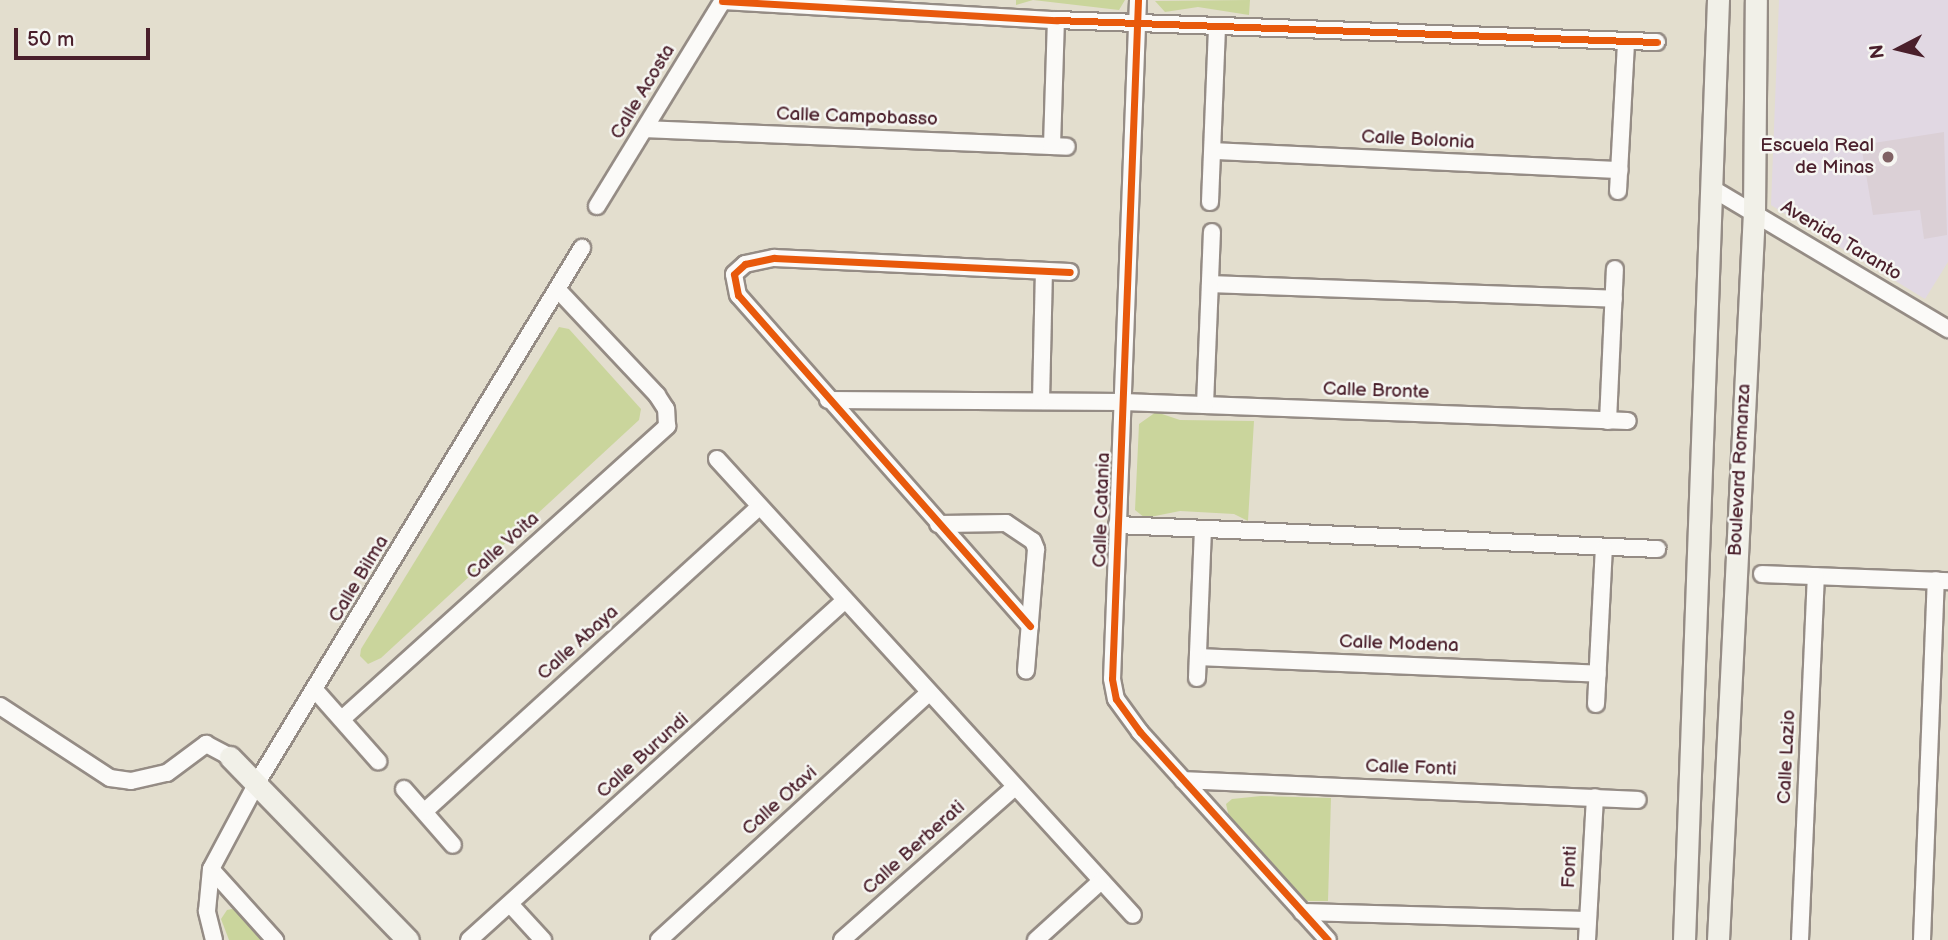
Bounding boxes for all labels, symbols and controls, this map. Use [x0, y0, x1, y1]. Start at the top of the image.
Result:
scale bar [18, 14, 154, 58]
north arrow [1864, 14, 1934, 84]
text: 50 m [27, 27, 74, 52]
street label: Calle Acosta [606, 40, 680, 144]
text: N [1865, 43, 1890, 60]
street label: Calle Campobasso [776, 103, 938, 131]
street label: Calle Bolonia [1361, 126, 1475, 154]
place label: Escuela Real de Minas [1760, 135, 1874, 179]
marker: Escuela Real de Minas [1880, 149, 1896, 165]
street label: Avenida Taranto [1776, 196, 1906, 286]
street label: Calle Bronte [1322, 378, 1430, 404]
street label: Boulevard Romanza [1724, 383, 1756, 557]
street label: Calle Catania [1089, 452, 1115, 568]
street label: Calle Voita [462, 507, 544, 585]
street label: Calle Bilma [324, 531, 394, 627]
street label: Calle Abaya [533, 601, 623, 685]
street label: Calle Modena [1339, 631, 1459, 657]
street label: Calle Burundi [592, 709, 694, 803]
street label: Calle Lazio [1773, 709, 1801, 805]
street label: Calle Fonti [1365, 755, 1457, 781]
street label: Calle Otavi [738, 761, 822, 841]
street label: Calle Berberati [858, 796, 970, 900]
street label: Fonti [1558, 845, 1582, 889]

